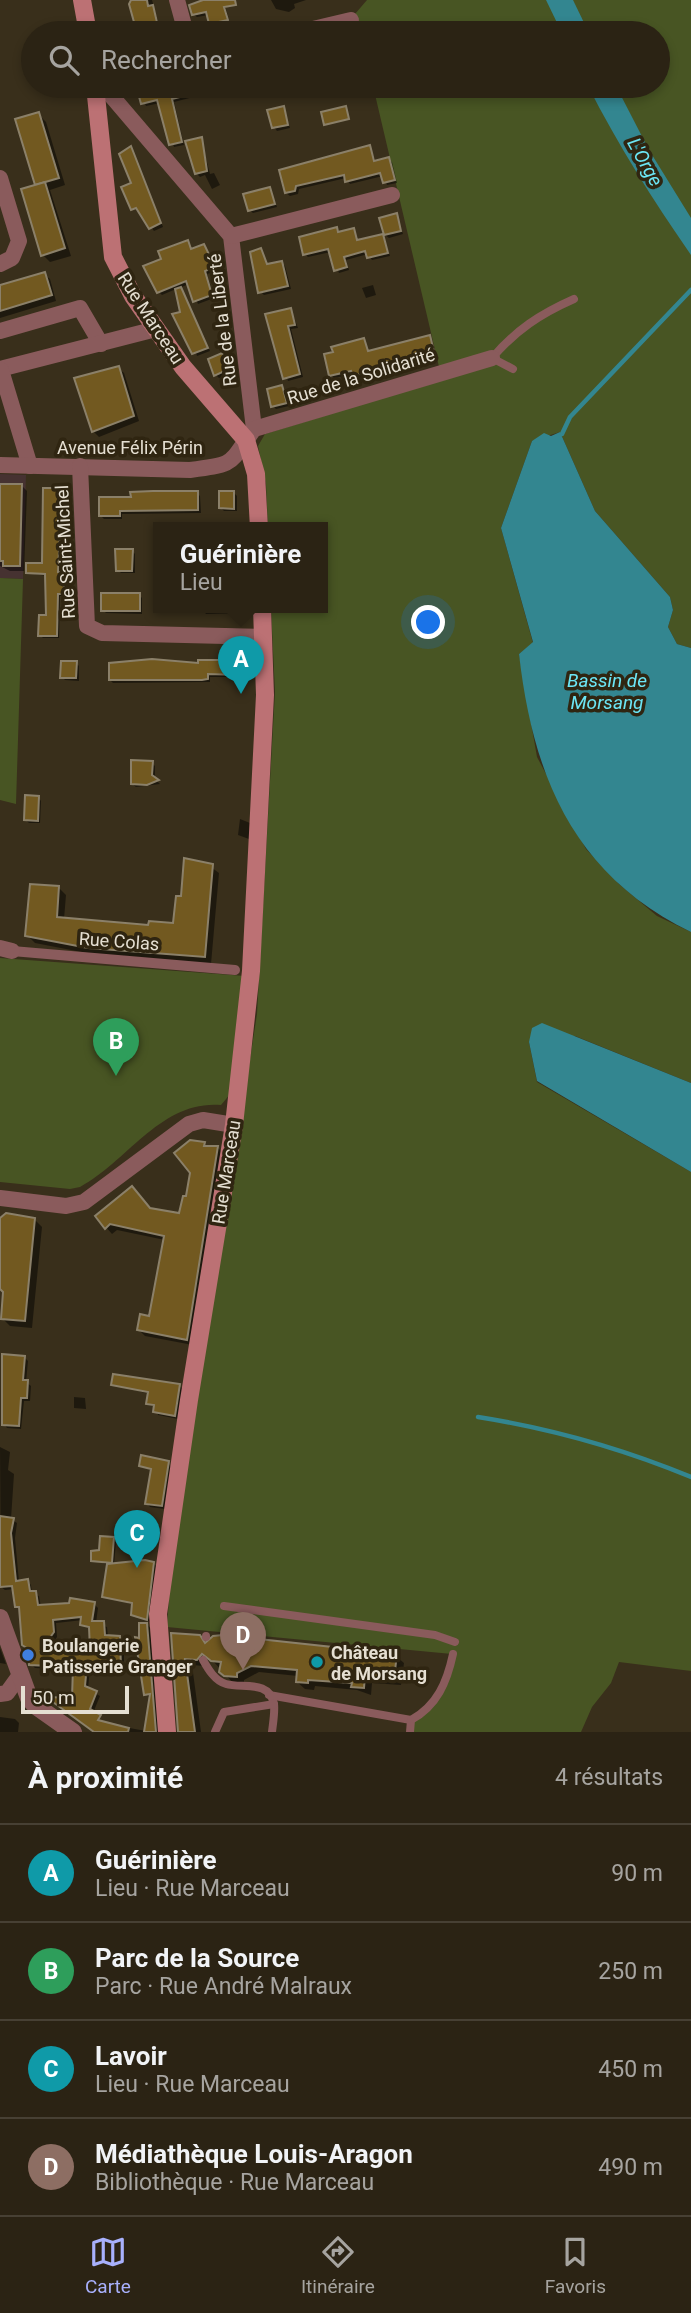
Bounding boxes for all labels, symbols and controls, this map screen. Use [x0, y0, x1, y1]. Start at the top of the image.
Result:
search box [21, 21, 670, 98]
icon: search [45, 41, 83, 79]
text: Rechercher [101, 45, 232, 75]
water label: L'Orge [622, 134, 668, 191]
street label: Rue de la Liberté [203, 252, 241, 388]
street label: Rue Marceau [114, 268, 188, 368]
street label: Rue de la Solidarité [285, 344, 437, 408]
street label: Avenue Félix Périn [57, 437, 203, 458]
street label: Rue Saint-Michel [51, 485, 79, 619]
popup [153, 522, 328, 613]
text: Guérinière [180, 539, 301, 569]
text: Lieu [180, 569, 223, 596]
your location [411, 605, 445, 639]
pin: A [218, 636, 264, 694]
water label: Bassin de Morsang [567, 669, 647, 714]
street label: Rue Colas [78, 928, 160, 954]
pin: B [93, 1018, 139, 1076]
street label: Rue Marceau [207, 1118, 245, 1226]
pin: C [114, 1510, 160, 1568]
pin: D [220, 1612, 266, 1670]
place label: Boulangerie Patisserie Granger [42, 1635, 193, 1677]
place label: Château de Morsang [331, 1642, 427, 1684]
marker: Boulangerie Patisserie Granger [20, 1647, 36, 1663]
marker: Château de Morsang [309, 1654, 325, 1670]
scale bar [21, 1683, 130, 1715]
text: 50 m [32, 1686, 75, 1709]
text: À proximité [28, 1760, 183, 1795]
text: 4 résultats [555, 1764, 663, 1791]
text: Guérinière [95, 1845, 217, 1875]
text: A [43, 1860, 59, 1887]
text: 90 m [611, 1860, 663, 1887]
text: Lieu · Rue Marceau [95, 1875, 290, 1902]
text: Parc de la Source [95, 1943, 299, 1973]
text: B [44, 1958, 58, 1985]
text: 250 m [598, 1958, 663, 1985]
text: Parc · Rue André Malraux [95, 1973, 352, 2000]
text: Lavoir [95, 2041, 167, 2071]
text: C [43, 2056, 59, 2083]
text: 450 m [598, 2056, 663, 2083]
text: Lieu · Rue Marceau [95, 2071, 290, 2098]
text: Médiathèque Louis-Aragon [95, 2139, 413, 2169]
text: D [44, 2154, 58, 2181]
text: 490 m [598, 2154, 663, 2181]
text: Bibliothèque · Rue Marceau [95, 2169, 374, 2196]
tab: Carte [85, 2233, 131, 2298]
tab: Itinéraire [301, 2233, 375, 2298]
tab: Favoris [545, 2233, 606, 2298]

